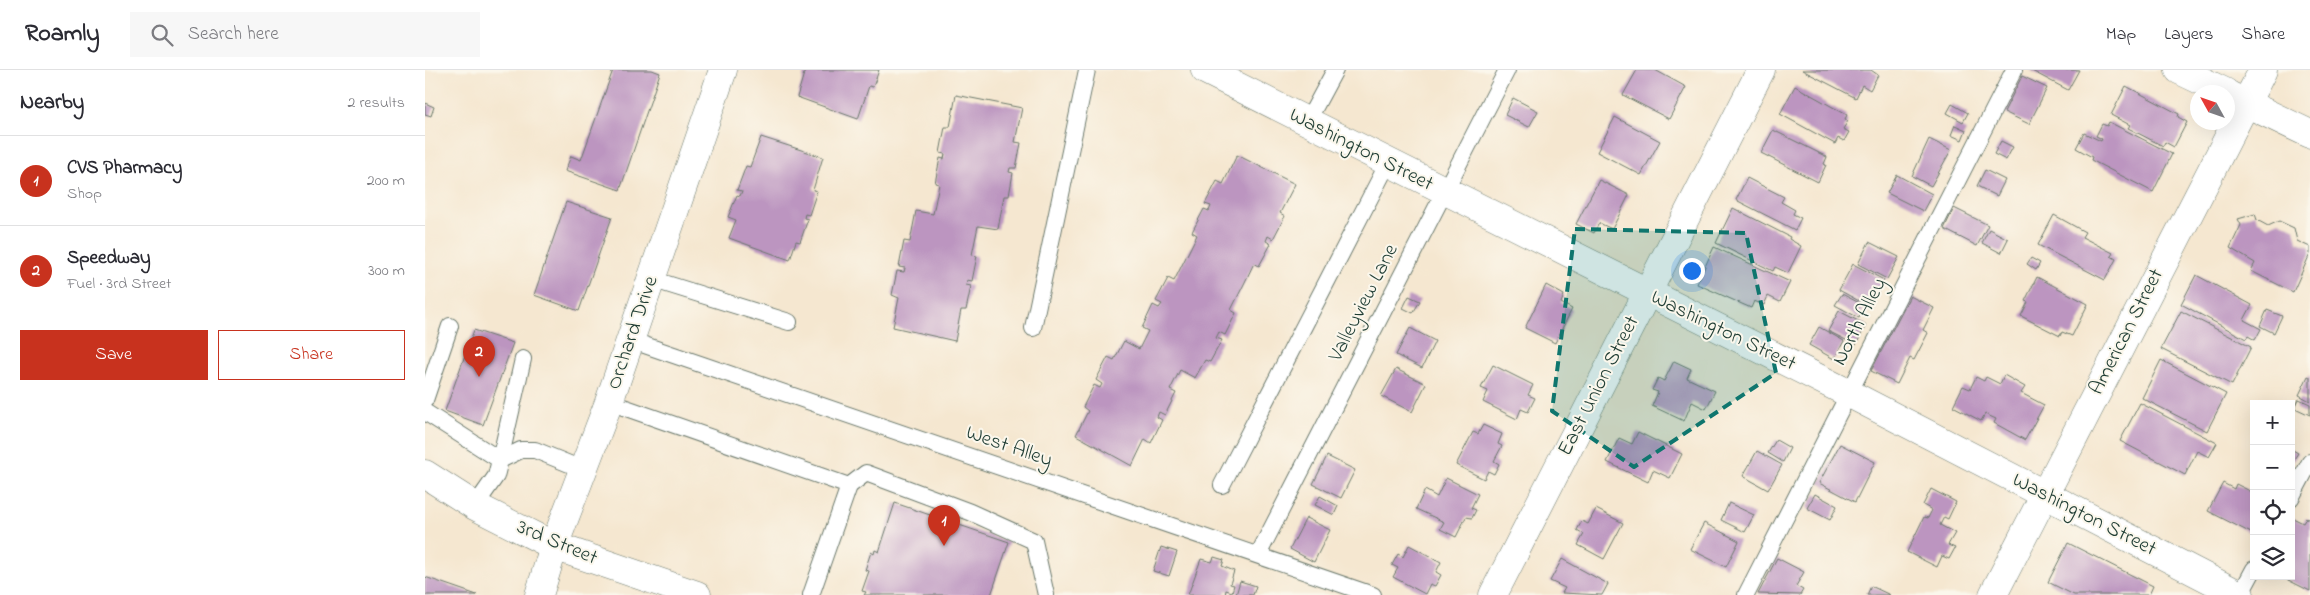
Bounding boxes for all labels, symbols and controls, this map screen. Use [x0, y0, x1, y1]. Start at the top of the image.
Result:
search box [130, 12, 480, 57]
text: Roamly [25, 17, 100, 52]
icon: search [148, 21, 176, 49]
text: Search here [188, 21, 279, 48]
text: Map [2106, 22, 2136, 48]
text: Layers [2164, 22, 2214, 48]
text: Share [2242, 22, 2285, 48]
north arrow [2190, 85, 2235, 130]
text: Nearby [20, 88, 84, 118]
text: 2 results [347, 91, 405, 115]
street label: Washington Street [1283, 101, 1438, 201]
text: CVS Pharmacy [67, 155, 182, 182]
text: 1 [33, 169, 39, 193]
text: 200 m [367, 169, 405, 193]
text: Shop [67, 182, 102, 206]
street label: Valleyview Lane [1321, 238, 1409, 369]
text: Speedway [67, 245, 151, 272]
your location [1679, 258, 1705, 284]
text: 2 [32, 259, 40, 283]
text: 300 m [368, 259, 405, 283]
street label: American Street [2082, 264, 2172, 400]
text: Fuel · 3rd Street [67, 272, 172, 296]
street label: Orchard Drive [600, 272, 667, 394]
street label: North Alley [1825, 273, 1897, 372]
street label: Washington Street [1644, 283, 1801, 381]
street label: East Union Street [1551, 311, 1647, 461]
button: Save [20, 330, 208, 380]
button: Share [218, 330, 405, 380]
pin: 2 [463, 336, 495, 377]
map controls [2250, 400, 2295, 580]
button: + [2250, 400, 2295, 445]
street label: West Alley [961, 418, 1056, 478]
button: − [2250, 445, 2295, 490]
street label: Washington Street [2006, 466, 2161, 566]
button: locate [2250, 490, 2295, 535]
pin: 1 [928, 505, 960, 546]
street label: 3rd Street [512, 513, 602, 573]
button: layers [2250, 535, 2295, 580]

